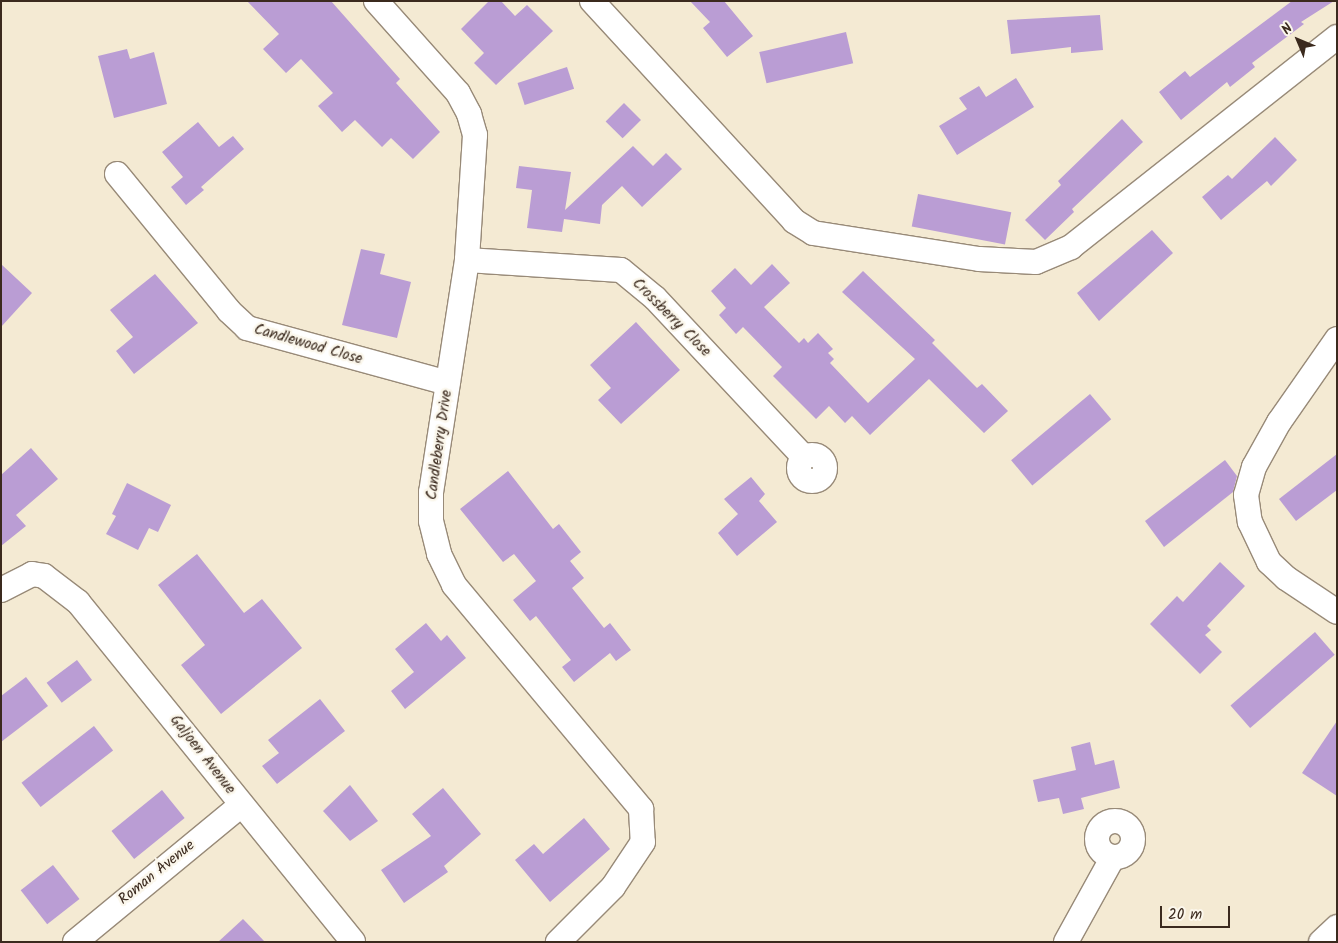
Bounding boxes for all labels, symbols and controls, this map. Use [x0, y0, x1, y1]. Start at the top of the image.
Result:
north arrow [1273, 15, 1323, 65]
text: N [1276, 18, 1298, 40]
street label: Crossberry Close [628, 275, 714, 361]
street label: Candlewood Close [252, 321, 364, 369]
street label: Candleberry Drive [423, 389, 457, 501]
street label: Galjoen Avenue [166, 712, 238, 798]
street label: Roman Avenue [115, 837, 199, 909]
scale bar [1163, 896, 1233, 928]
text: 20 m [1168, 903, 1202, 927]

